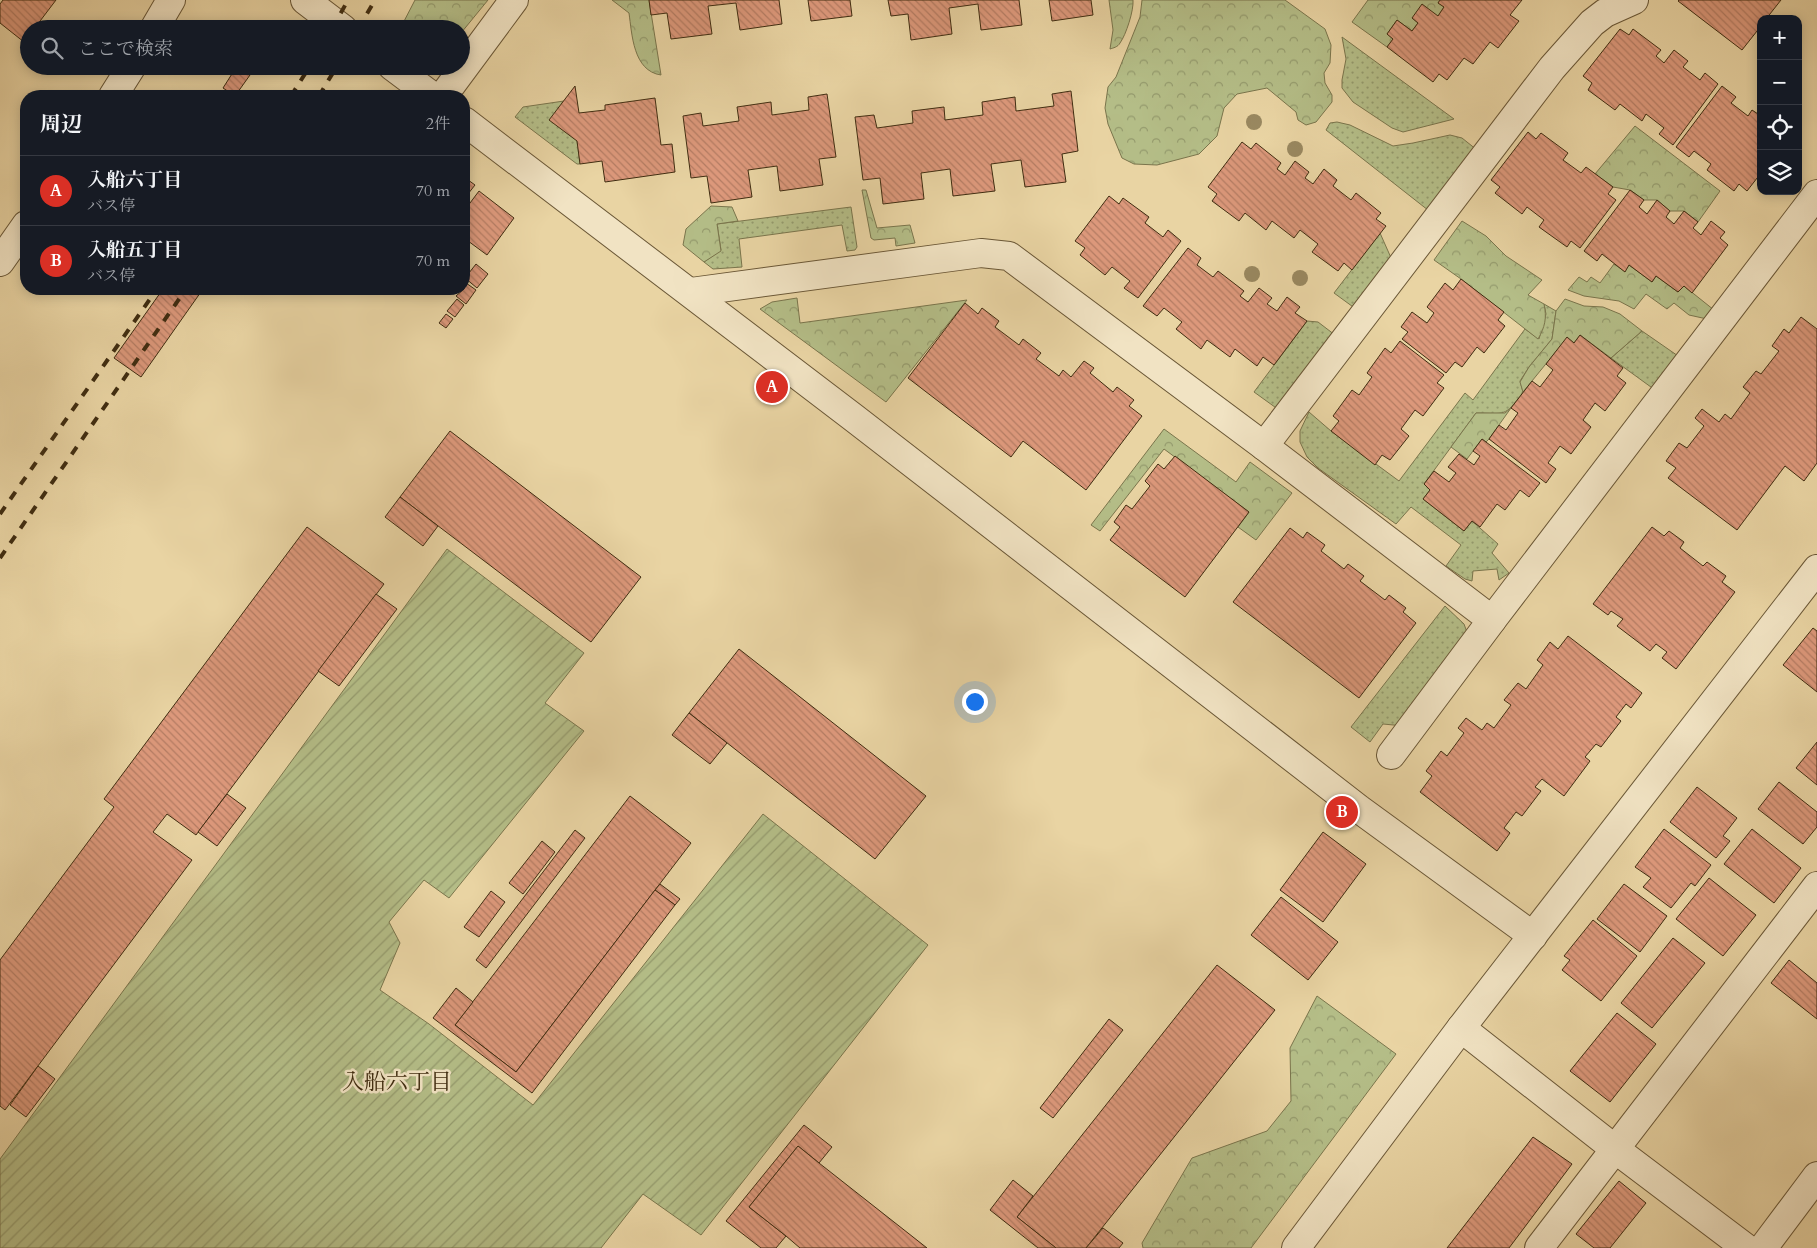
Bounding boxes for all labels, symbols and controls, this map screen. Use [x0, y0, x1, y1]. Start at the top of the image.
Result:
map controls [1757, 15, 1802, 195]
button: + [1757, 15, 1802, 60]
search box [20, 20, 470, 75]
icon: search [38, 34, 66, 62]
text: ここで検索 [78, 36, 173, 62]
button: − [1757, 60, 1802, 105]
button: locate [1757, 105, 1802, 150]
text: 周辺 [40, 110, 82, 139]
text: 2件 [426, 113, 450, 135]
button: layers [1757, 150, 1802, 195]
text: 入船六丁目 [87, 167, 182, 193]
text: A [50, 180, 62, 202]
text: 70 m [416, 180, 450, 202]
text: バス停 [87, 195, 135, 217]
text: 入船五丁目 [87, 237, 182, 263]
text: B [50, 250, 62, 272]
text: 70 m [416, 250, 450, 272]
text: バス停 [87, 265, 135, 287]
pin: A [756, 368, 788, 406]
your location [962, 689, 988, 715]
pin: B [1326, 793, 1358, 831]
district label: 入船六丁目 [342, 1067, 452, 1097]

